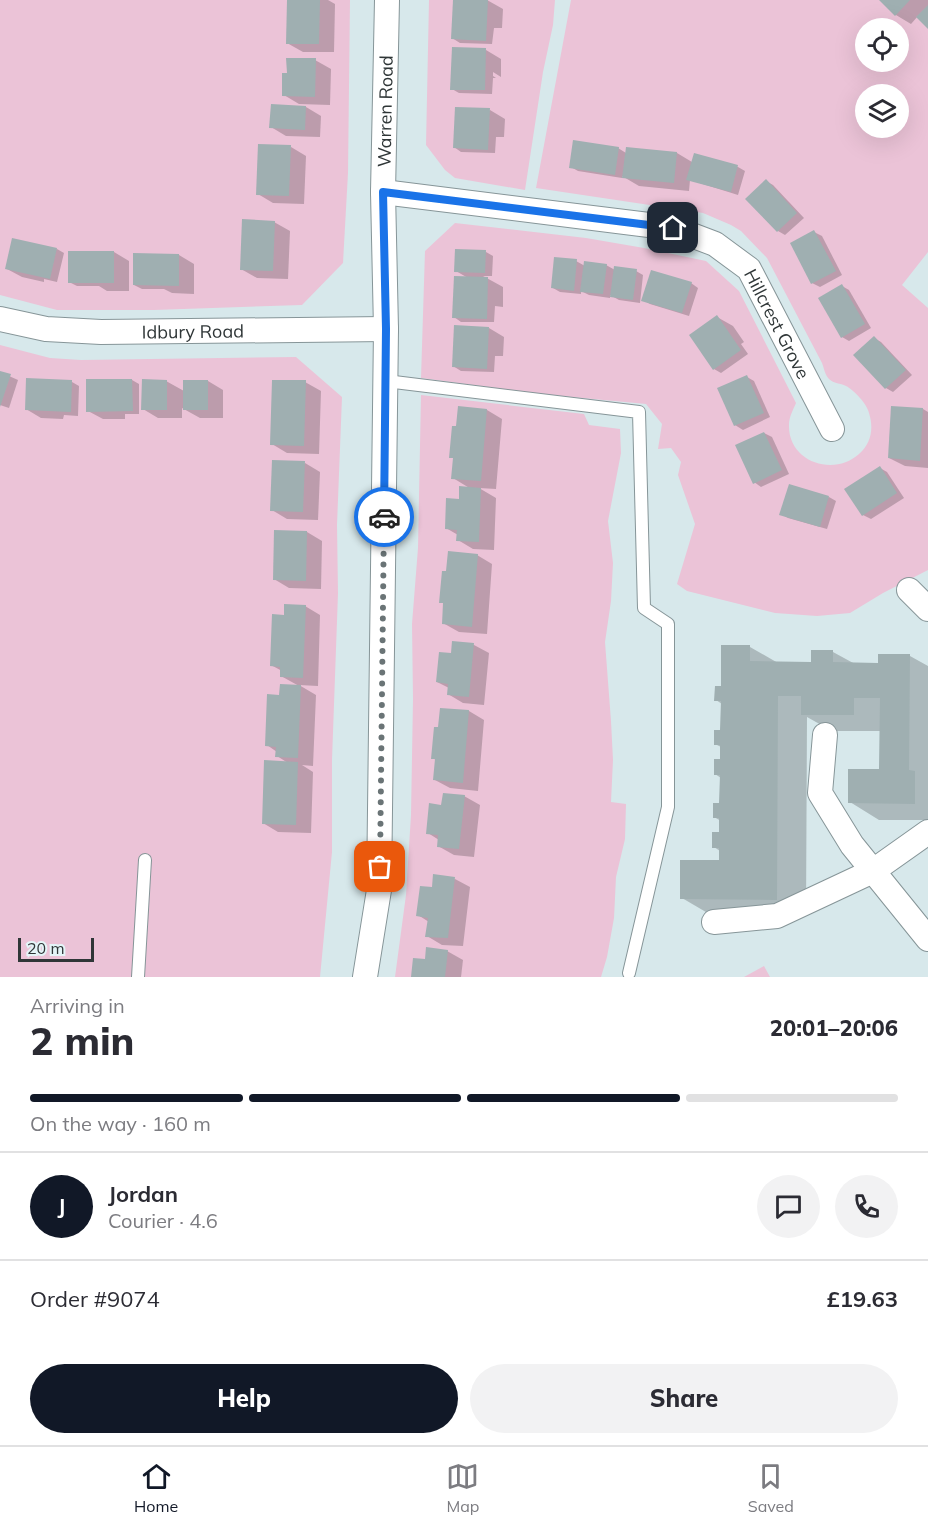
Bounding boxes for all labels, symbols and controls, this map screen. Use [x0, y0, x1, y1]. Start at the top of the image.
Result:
map controls [855, 18, 909, 138]
button: locate [855, 18, 909, 72]
street label: Warren Road [372, 55, 397, 167]
button: layers [855, 84, 909, 138]
pin [647, 202, 698, 253]
icon: home [656, 211, 689, 244]
street label: Hillcrest Grove [739, 265, 815, 383]
street label: Idbury Road [142, 319, 244, 343]
courier [354, 487, 414, 547]
icon: car [368, 501, 401, 534]
pin [354, 841, 405, 892]
icon: bag [363, 850, 396, 883]
scale bar [18, 935, 94, 962]
text: 20 m [27, 938, 64, 958]
text: Arriving in [30, 993, 125, 1018]
text: 20:01–20:06 [770, 1014, 898, 1042]
text: 2 min [30, 1016, 135, 1065]
text: On the way · 160 m [30, 1111, 211, 1136]
button: chat [757, 1175, 820, 1238]
button: phone [835, 1175, 898, 1238]
text: Jordan [108, 1180, 178, 1208]
text: J [58, 1192, 65, 1220]
text: Courier · 4.6 [108, 1208, 218, 1233]
text: Order #9074 [30, 1285, 160, 1313]
text: £19.63 [827, 1285, 898, 1313]
button: Help [30, 1364, 458, 1433]
button: Share [470, 1364, 898, 1433]
tab: Home [134, 1460, 178, 1516]
tab: Map [446, 1460, 479, 1516]
tab: Saved [748, 1460, 794, 1516]

